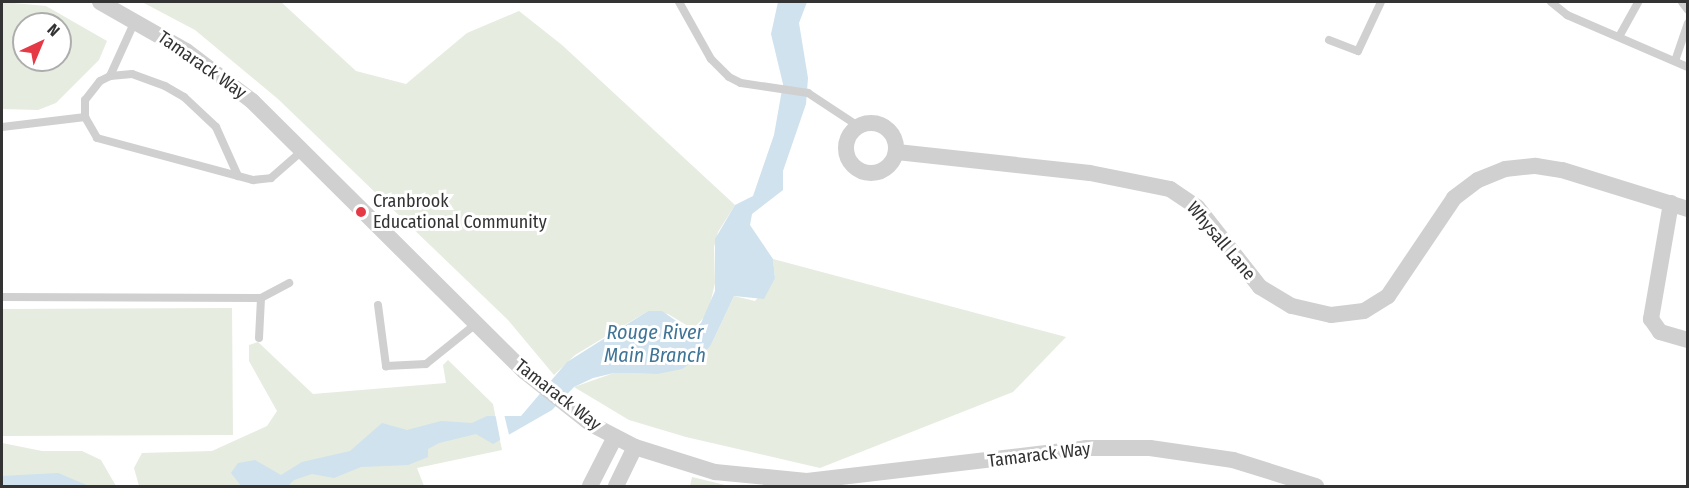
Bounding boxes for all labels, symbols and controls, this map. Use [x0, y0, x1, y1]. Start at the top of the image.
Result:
north arrow [12, 12, 72, 72]
text: N [43, 20, 64, 40]
street label: Tamarack Way [153, 27, 251, 103]
place label: Cranbrook Educational Community [373, 191, 547, 234]
street label: Whysall Lane [1182, 197, 1260, 285]
marker: Cranbrook Educational Community [354, 205, 368, 219]
water label: Rouge River Main Branch [604, 320, 706, 367]
street label: Tamarack Way [511, 355, 605, 435]
street label: Tamarack Way [986, 438, 1092, 472]

